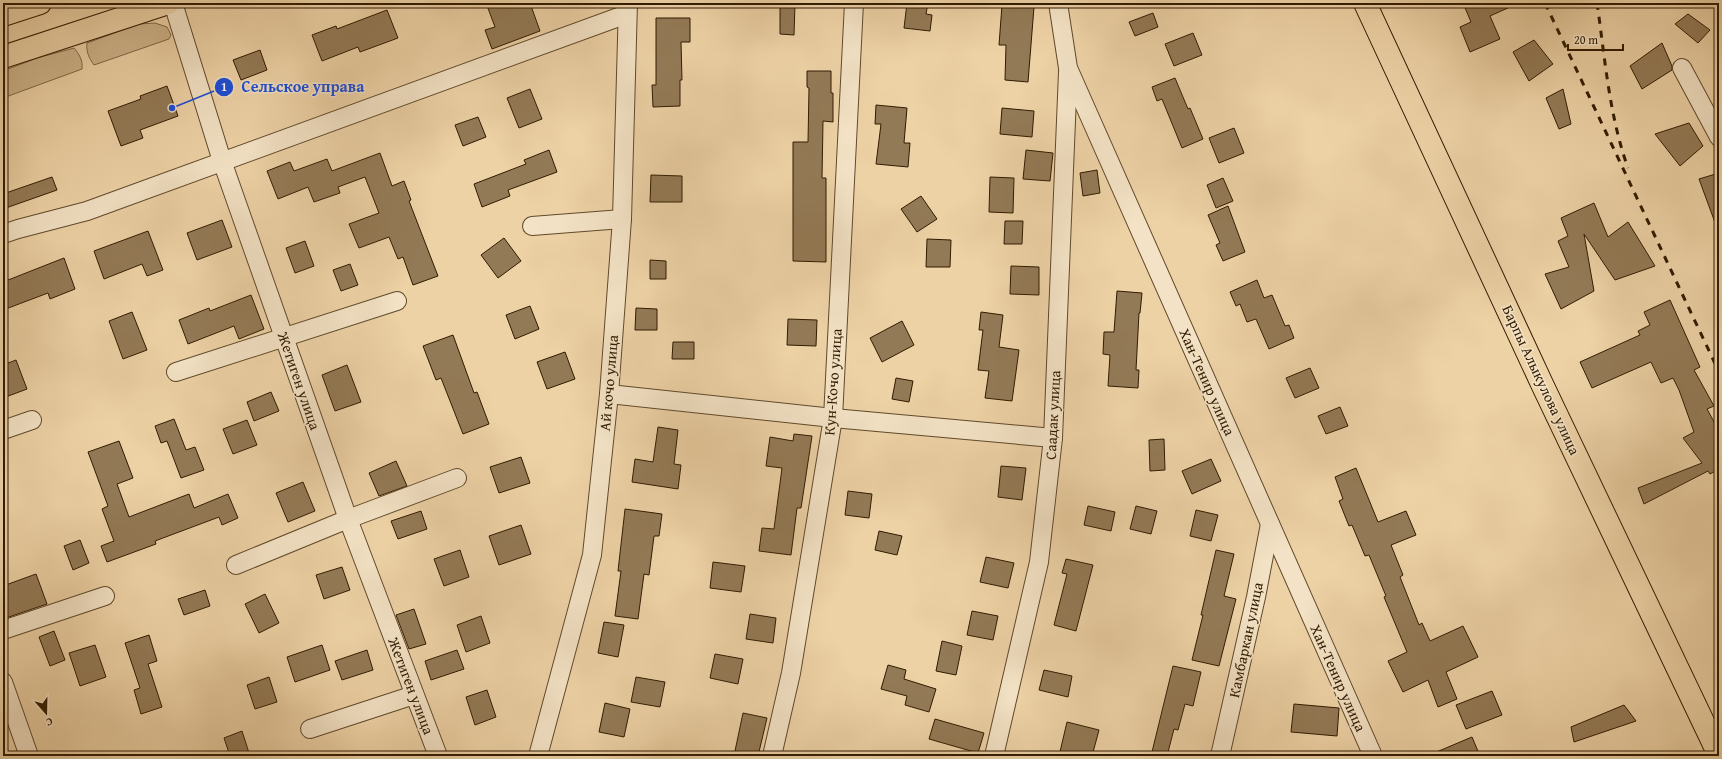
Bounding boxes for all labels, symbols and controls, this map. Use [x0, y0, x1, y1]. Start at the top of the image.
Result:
scale bar [1568, 26, 1623, 52]
text: 20 m [1574, 31, 1598, 48]
callout: Сельское управа [214, 73, 373, 101]
text: Сельское управа [242, 74, 365, 98]
text: 1 [221, 78, 227, 95]
street label: Барпы Алыкулова улица [1497, 301, 1586, 459]
street label: Хан-Тенир улица [1174, 325, 1241, 439]
street label: Кун-Кочо улица [818, 327, 847, 436]
street label: Жетиген улица [273, 328, 326, 433]
street label: Ай кочо улица [594, 333, 623, 432]
street label: Саадак улица [1040, 369, 1065, 460]
street label: Камбаркан улица [1223, 579, 1268, 700]
street label: Хан-Тенир улица [1305, 621, 1372, 735]
street label: Жетиген улица [383, 633, 440, 738]
north arrow [26, 693, 66, 733]
text: С [44, 714, 55, 731]

